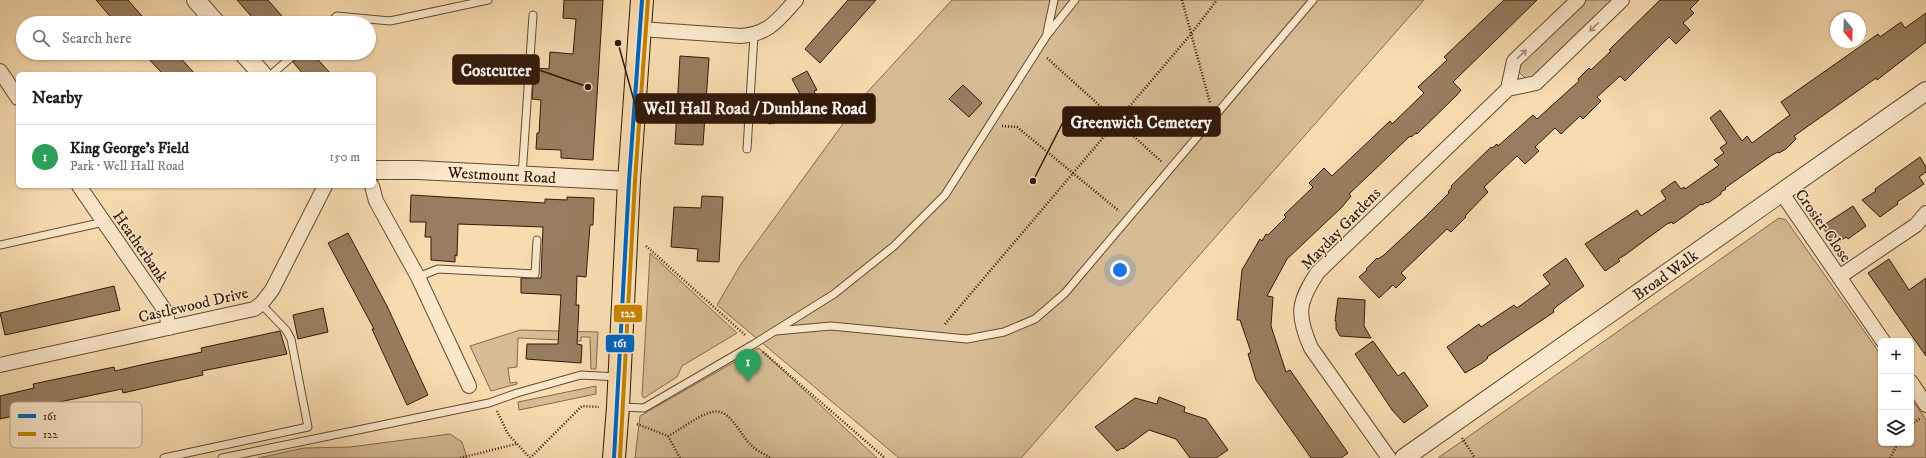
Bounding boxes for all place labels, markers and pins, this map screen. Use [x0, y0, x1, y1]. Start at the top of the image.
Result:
callout: Costcutter [453, 55, 539, 84]
callout: Well Hall Road / Dunblane Road [636, 94, 875, 123]
callout: Greenwich Cemetery [1063, 107, 1220, 136]
pin: 1 [735, 349, 761, 382]

